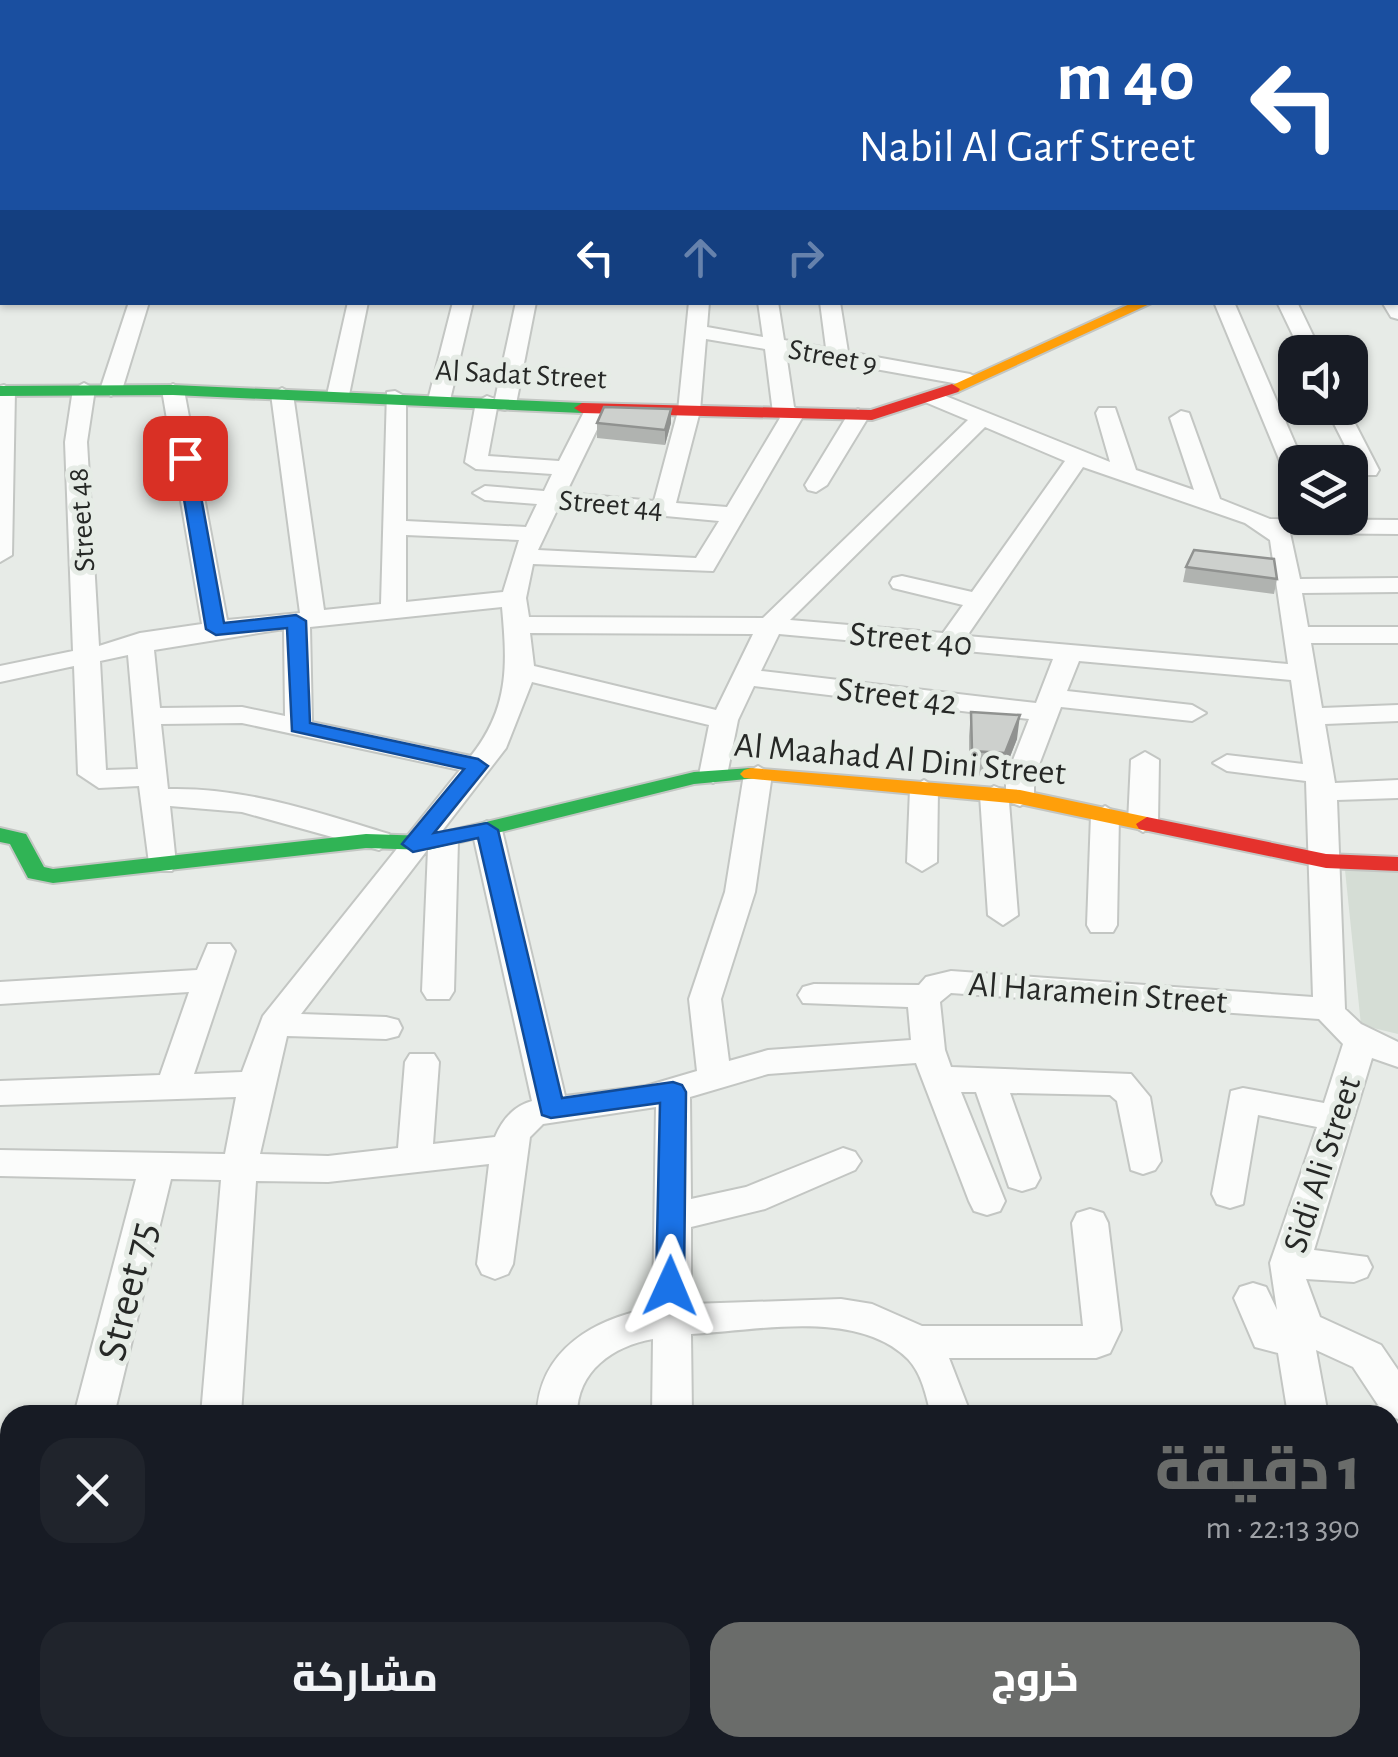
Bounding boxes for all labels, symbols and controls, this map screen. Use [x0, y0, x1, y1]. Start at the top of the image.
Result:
icon: left [1230, 40, 1360, 170]
text: 40 m [1056, 43, 1195, 113]
text: Nabil Al Garf Street [859, 125, 1195, 170]
icon: left [568, 230, 623, 285]
icon: ahead [673, 230, 728, 285]
icon: right [778, 230, 833, 285]
street label: Street 9 [786, 334, 880, 380]
map controls [1278, 335, 1368, 535]
button: sound [1278, 335, 1368, 425]
street label: Al Sadat Street [434, 356, 608, 394]
pin [143, 416, 228, 501]
icon: arrive [158, 431, 213, 486]
button: layers [1278, 445, 1368, 535]
street label: Street 48 [63, 467, 101, 573]
street label: Street 44 [558, 486, 664, 524]
street label: Street 40 [848, 617, 974, 662]
street label: Street 42 [835, 672, 959, 721]
street label: Al Maahad Al Dini Street [733, 728, 1067, 791]
street label: Al Haramein Street [967, 967, 1228, 1020]
street label: Sidi Ali Street [1278, 1072, 1367, 1257]
street label: Street 75 [91, 1218, 165, 1365]
position arrow [618, 1234, 722, 1338]
button: close [40, 1438, 145, 1543]
text: 1 دقيقة [1155, 1441, 1360, 1501]
text: 390 m · 22:13 [1205, 1512, 1360, 1544]
button: مشاركة [40, 1622, 690, 1737]
button: خروج [710, 1622, 1360, 1737]

